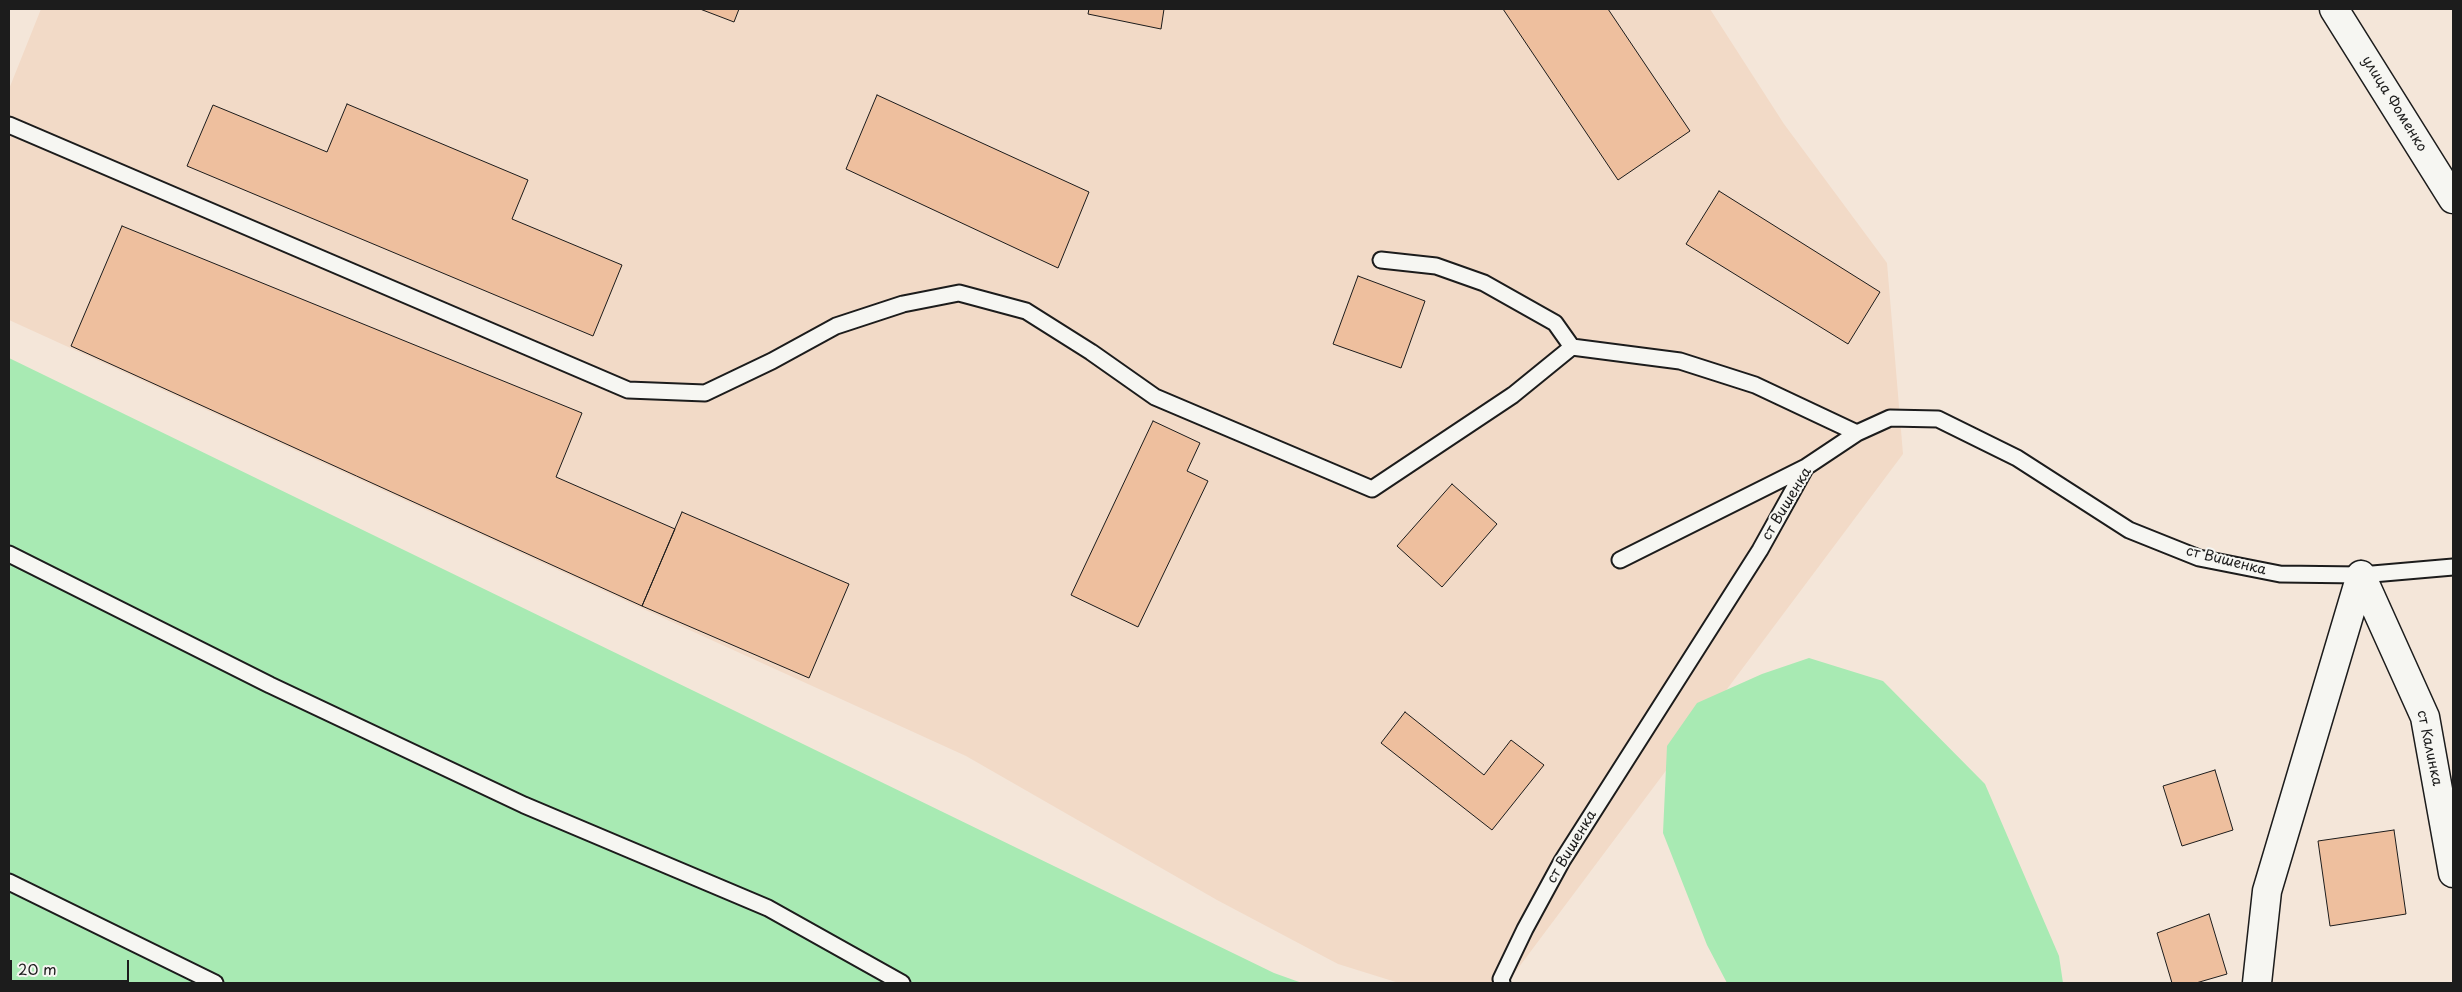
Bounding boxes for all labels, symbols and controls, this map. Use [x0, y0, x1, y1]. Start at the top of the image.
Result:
street label: улица Фоменко [2358, 53, 2430, 155]
street label: ст Вишенка [1759, 465, 1815, 543]
street label: ст Вишенка [2184, 543, 2268, 579]
street label: ст Калинка [2413, 709, 2445, 787]
street label: ст Вишенка [1544, 808, 1600, 886]
scale bar [12, 950, 131, 982]
text: 20 m [18, 957, 57, 980]

